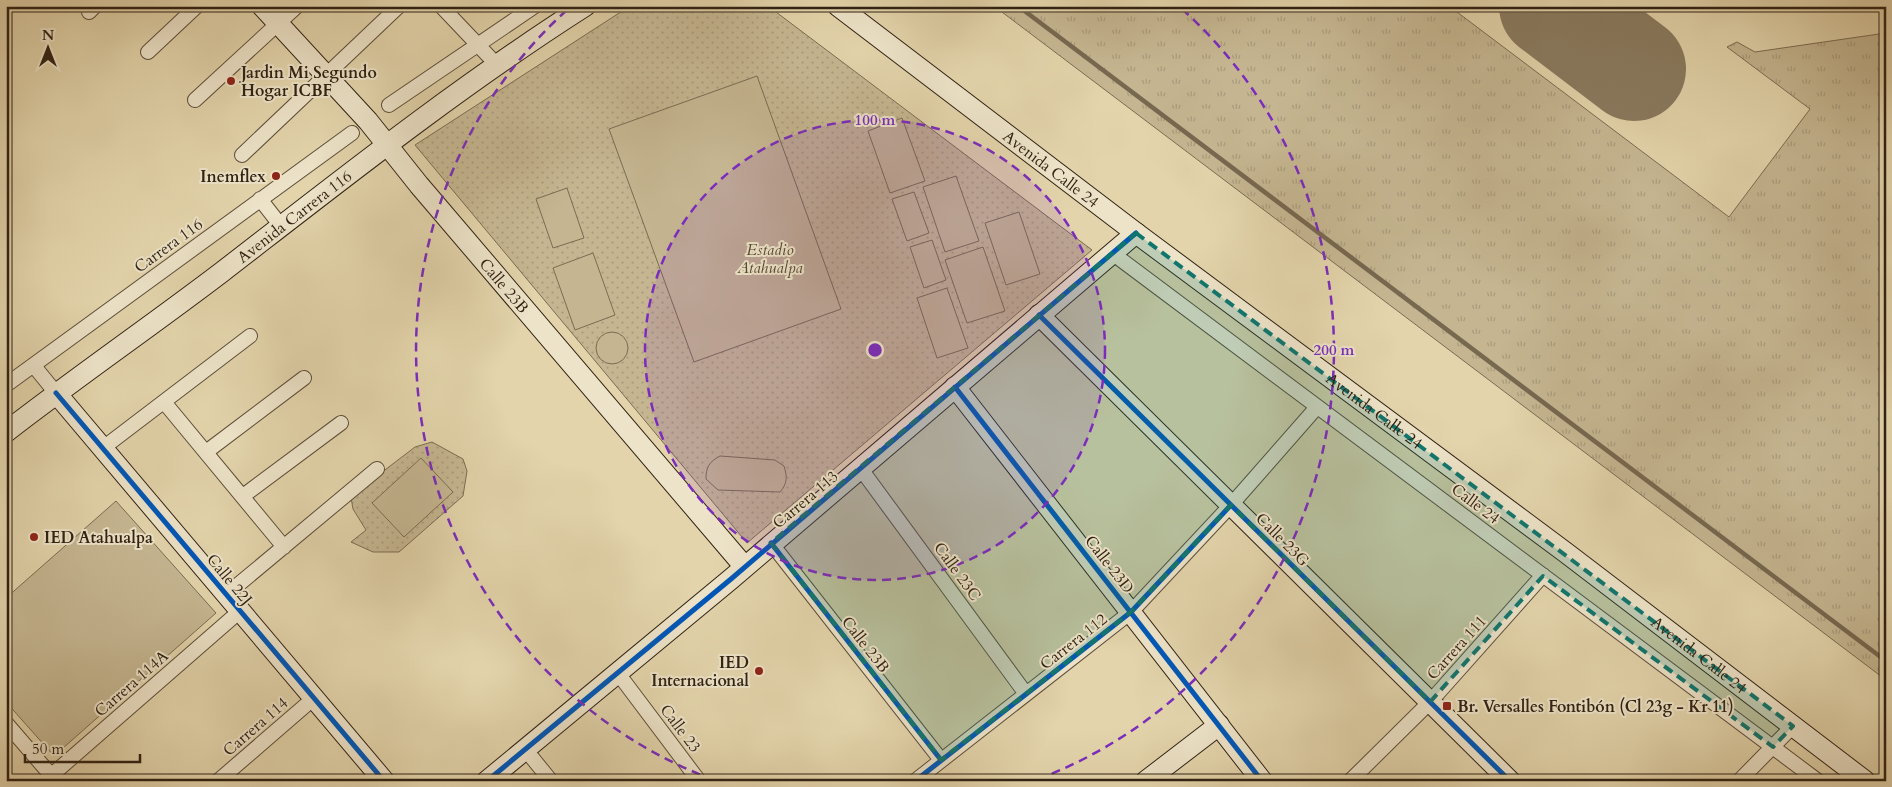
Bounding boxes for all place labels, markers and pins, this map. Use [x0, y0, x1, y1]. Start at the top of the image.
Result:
place label: Jardin Mi Segundo Hogar ICBF [239, 62, 377, 102]
marker: Jardin Mi Segundo Hogar ICBF [225, 75, 237, 87]
place label: Inemflex [200, 166, 266, 188]
marker: Inemflex [270, 170, 282, 182]
centre of rings [866, 341, 884, 359]
place label: IED Atahualpa [44, 527, 153, 549]
marker: IED Atahualpa [28, 531, 40, 543]
place label: IED Internacional [651, 652, 749, 692]
marker: IED Internacional [753, 665, 765, 677]
place label: Br. Versalles Fontibón (Cl 23g - Kr 11) [1457, 696, 1734, 718]
marker: Br. Versalles Fontibón (Cl 23g - Kr 11) [1441, 700, 1453, 712]

